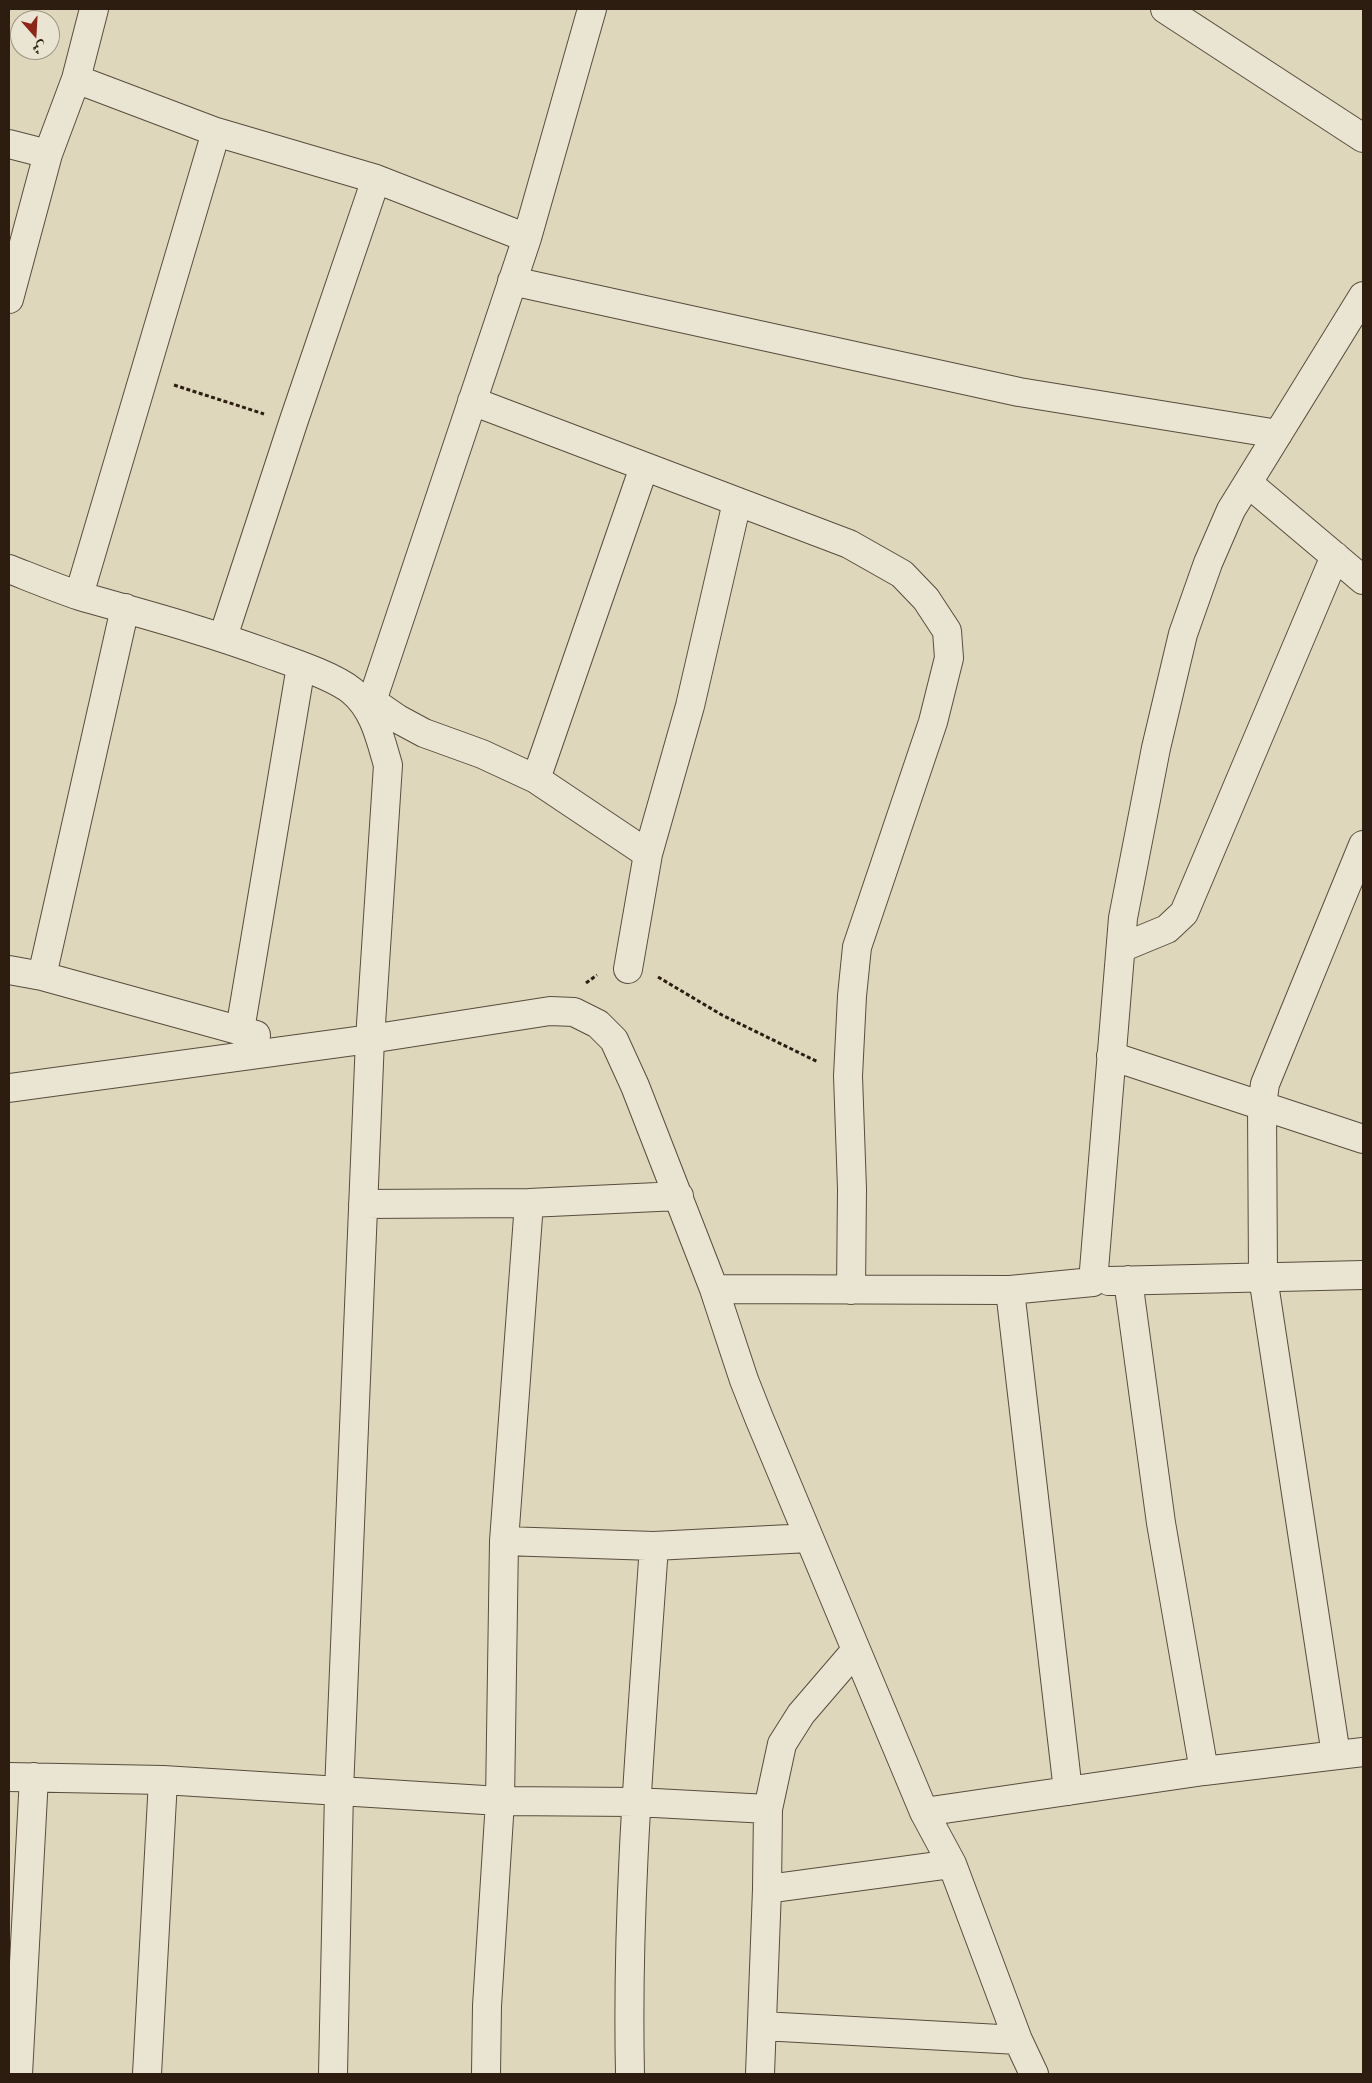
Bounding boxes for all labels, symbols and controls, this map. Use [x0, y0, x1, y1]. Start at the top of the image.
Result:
north arrow [10, 10, 60, 60]
text: ش [30, 37, 49, 59]

